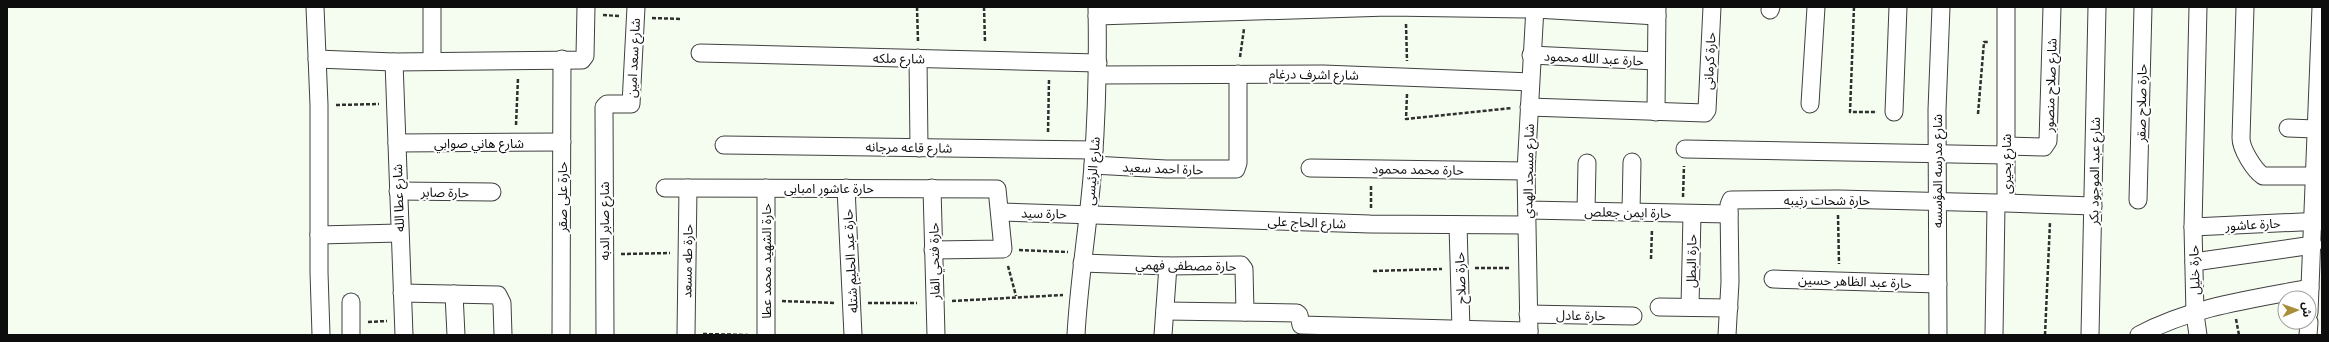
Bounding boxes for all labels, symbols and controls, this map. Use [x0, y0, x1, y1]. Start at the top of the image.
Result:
street label: شارع سعد امين [622, 18, 646, 98]
street label: حارة كرمانى [1699, 31, 1720, 90]
street label: شارع صلاح منصور [2039, 38, 2063, 133]
street label: حارة عبد الله محمود [1544, 46, 1645, 70]
street label: شارع ملكه [873, 49, 925, 69]
street label: حارة صلاح صقر [2131, 63, 2153, 143]
street label: شارع اشرف درغام [1269, 64, 1359, 86]
street label: شارع مدرسه المؤسسه [1928, 114, 1948, 228]
street label: شارع عبد الموجود بكر [2084, 117, 2106, 226]
street label: شارع مسجد الهدي [1518, 124, 1540, 218]
street label: شارع هاني صوابي [434, 134, 524, 154]
street label: شارع بحيرى [1997, 134, 2017, 194]
street label: شارع الرئيسى [1080, 136, 1106, 206]
street label: شارع قاعه مرجانه [865, 137, 953, 159]
street label: حارة احمد سعيد [1122, 158, 1204, 178]
street label: حارة محمد محمود [1372, 159, 1464, 179]
street label: حارة على صقر [553, 161, 571, 233]
street label: شارع عطا الله [388, 164, 410, 232]
street label: حارة عاشور امبابى [784, 179, 874, 197]
street label: شارع صابر الدبه [595, 181, 615, 261]
street label: حارة صابر [420, 183, 470, 201]
street label: حارة شحات رتيبه [1784, 191, 1871, 209]
street label: حارة ايمن جعلص [1584, 202, 1672, 222]
street label: حارة الشهيد محمد عطا [757, 203, 775, 319]
street label: حارة سيد [1021, 204, 1068, 222]
street label: حارة عبد الحليم شتله [838, 208, 864, 314]
street label: شارع الحاج على [1267, 212, 1347, 234]
street label: حارة عاشور [2224, 214, 2282, 234]
street label: حارة فتحي الفار [924, 222, 946, 301]
street label: حارة طه مسعد [677, 224, 697, 298]
street label: حارة البطل [1682, 234, 1700, 288]
street label: حارة خليل [2184, 244, 2204, 295]
street label: حارة صلاح [1450, 251, 1472, 304]
street label: حارة مصطفى فهمي [1135, 255, 1237, 277]
street label: حارة عبد الظاهر حسين [1798, 270, 1912, 292]
north arrow [2277, 290, 2317, 330]
text: ش [2300, 302, 2314, 317]
street label: حارة عادل [1556, 306, 1606, 324]

